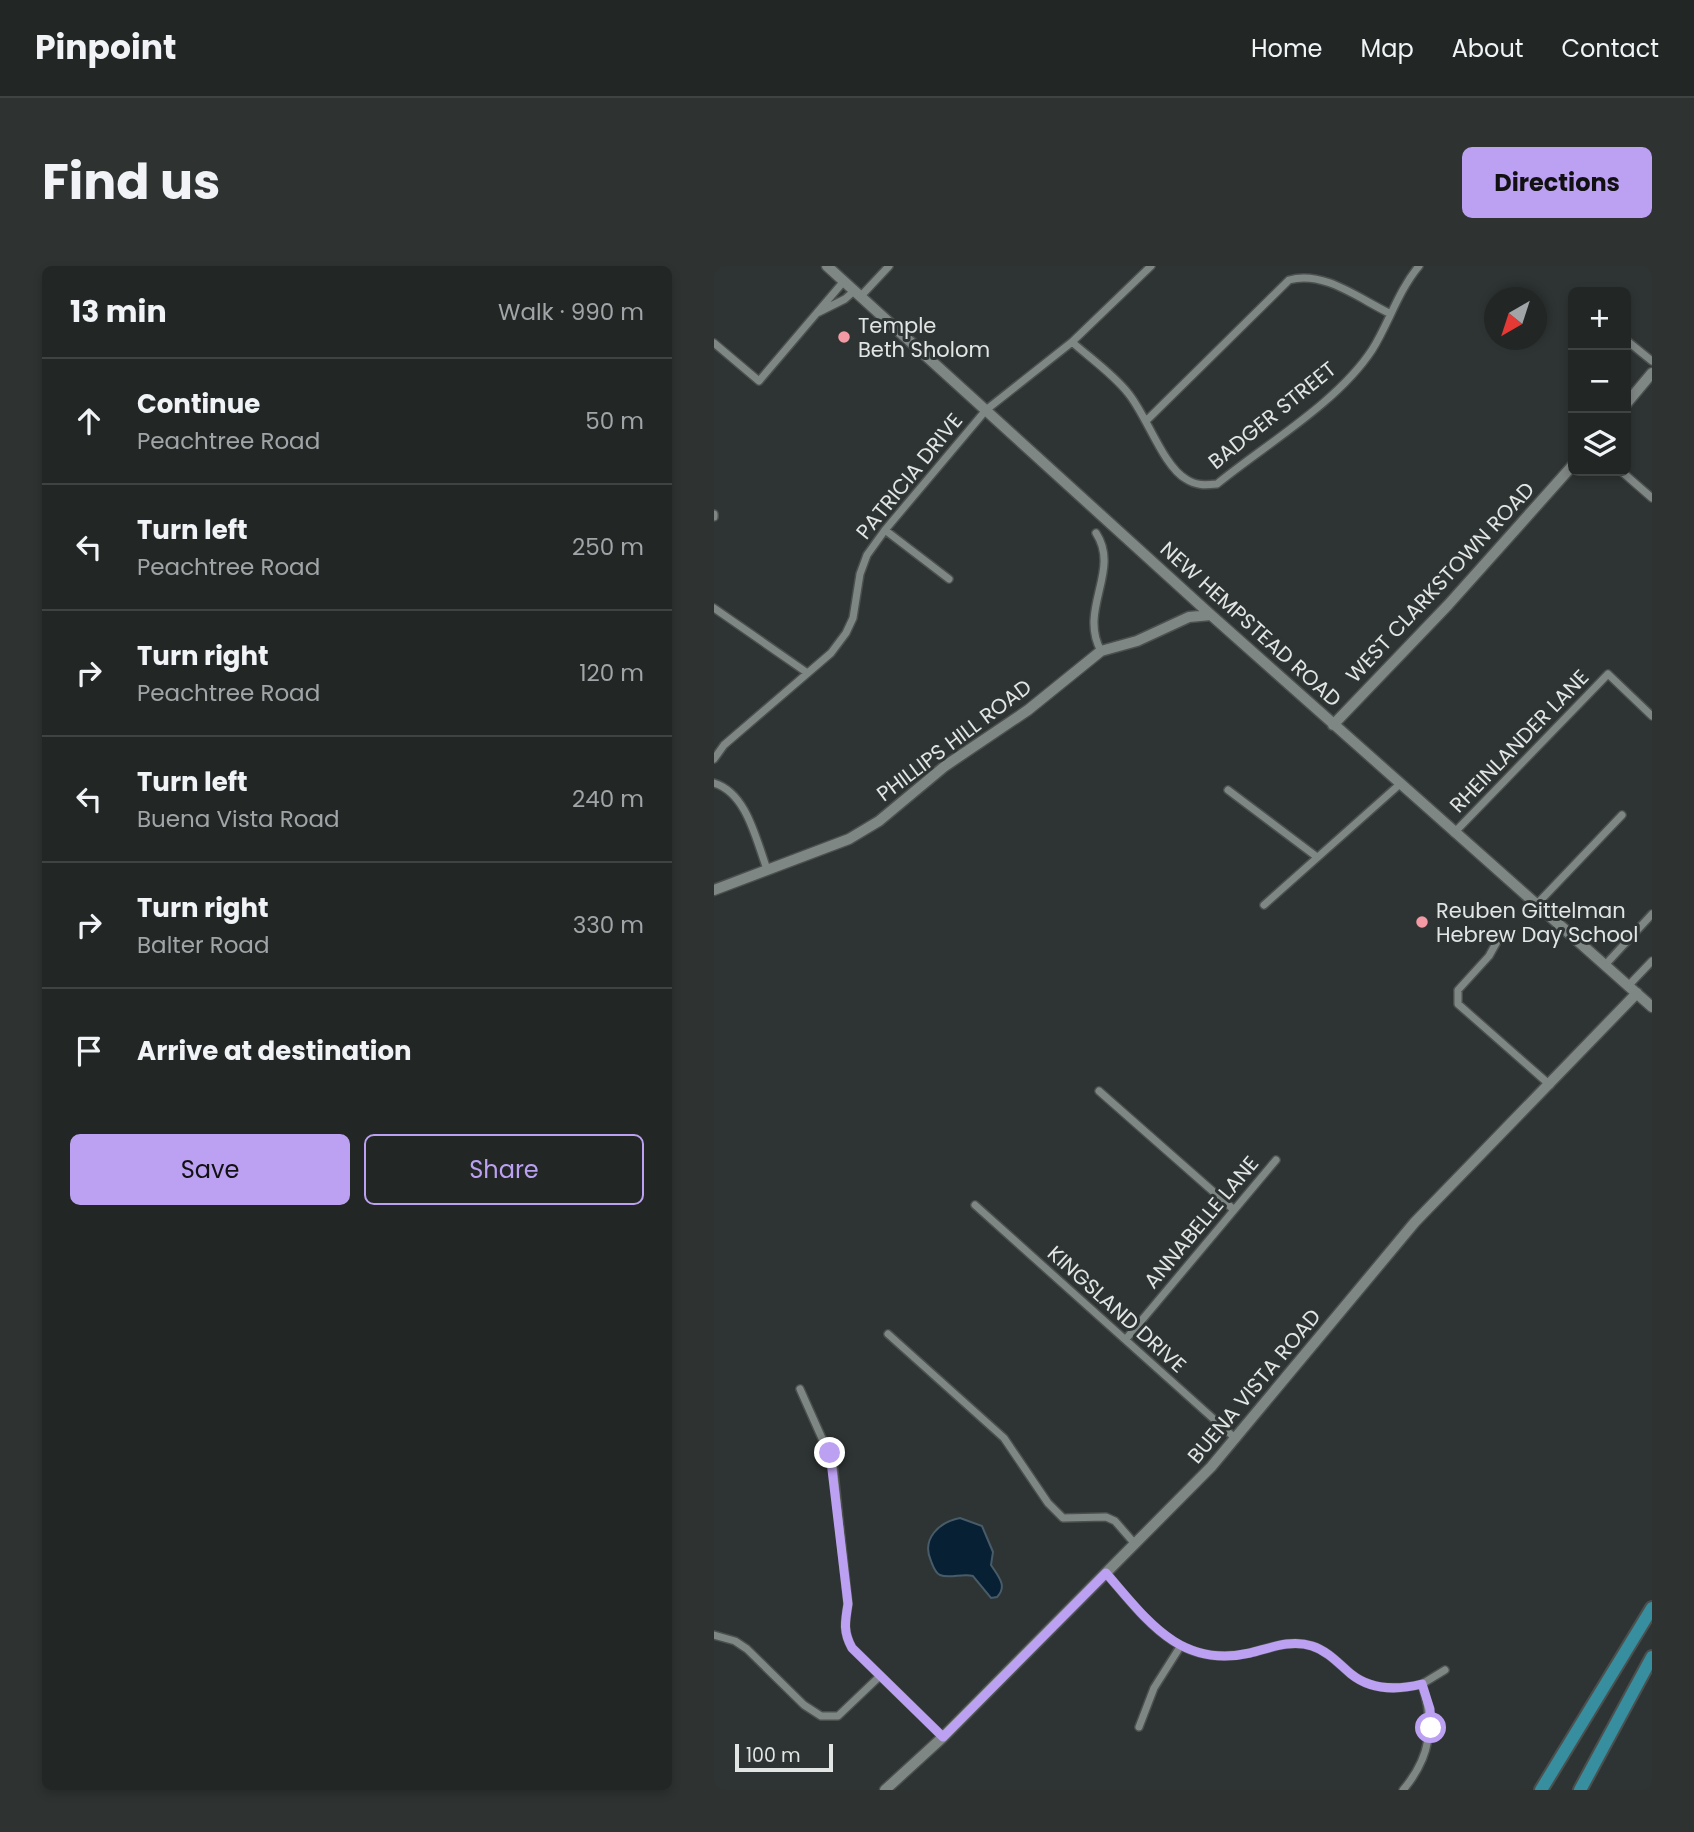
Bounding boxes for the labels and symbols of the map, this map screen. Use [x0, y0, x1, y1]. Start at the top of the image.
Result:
north arrow [1484, 287, 1547, 350]
place label: Temple Beth Sholom [858, 311, 990, 364]
marker: Temple Beth Sholom [836, 329, 852, 345]
street label: BADGER STREET [1202, 354, 1342, 476]
street label: PATRICIA DRIVE [849, 407, 969, 545]
street label: WEST CLARKSTOWN ROAD [1339, 475, 1541, 689]
street label: NEW HEMPSTEAD ROAD [1154, 535, 1348, 713]
street label: RHEINLANDER LANE [1443, 663, 1595, 819]
street label: PHILLIPS HILL ROAD [871, 672, 1037, 808]
place label: Reuben Gittelman Hebrew Day School [1436, 896, 1638, 949]
marker: Reuben Gittelman Hebrew Day School [1414, 914, 1430, 930]
street label: ANNABELLE LANE [1137, 1150, 1265, 1294]
street label: KINGSLAND DRIVE [1041, 1239, 1193, 1379]
street label: BUENA VISTA ROAD [1181, 1303, 1327, 1469]
route end [814, 1437, 845, 1468]
route start [1415, 1712, 1446, 1743]
scale bar [735, 1741, 833, 1773]

